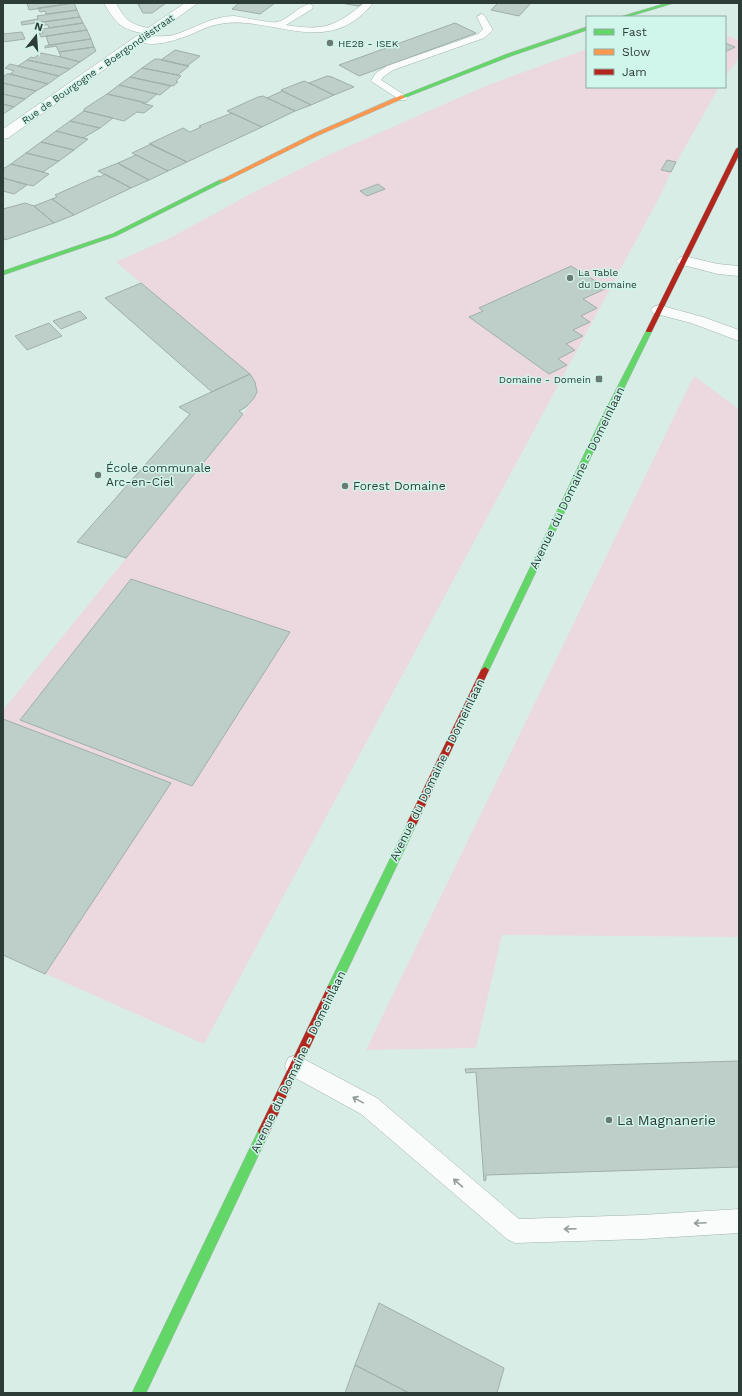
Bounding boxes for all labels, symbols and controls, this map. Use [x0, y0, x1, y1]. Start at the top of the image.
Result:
street label: Rue de Bourgogne - Boergondiëstraat [20, 11, 177, 126]
north arrow [16, 16, 56, 56]
legend [586, 16, 726, 88]
text: N [33, 20, 45, 34]
text: Fast [622, 25, 647, 39]
marker: HE2B - ISEK [325, 38, 335, 48]
place label: HE2B - ISEK [338, 38, 399, 49]
text: Slow [622, 45, 650, 59]
text: Jam [622, 65, 647, 79]
place label: La Table du Domaine [578, 267, 637, 290]
marker: La Table du Domaine [565, 273, 575, 283]
place label: Domaine - Domein [499, 374, 591, 385]
marker: Domaine - Domein [594, 374, 604, 384]
street label: Avenue du Domaine - Domeinlaan [527, 385, 627, 571]
place label: École communale Arc-en-Ciel [106, 461, 211, 489]
marker: École communale Arc-en-Ciel [93, 470, 103, 480]
place label: Forest Domaine [353, 479, 446, 493]
marker: Forest Domaine [340, 481, 350, 491]
street label: Avenue du Domaine - Domeinlaan [387, 677, 487, 863]
street label: Avenue du Domaine - Domeinlaan [248, 969, 348, 1155]
one-way arrow [352, 1096, 364, 1103]
place label: La Magnanerie [617, 1112, 716, 1128]
marker: La Magnanerie [604, 1115, 614, 1125]
one-way arrow [453, 1178, 463, 1187]
one-way arrow [694, 1220, 707, 1227]
one-way arrow [564, 1225, 577, 1233]

